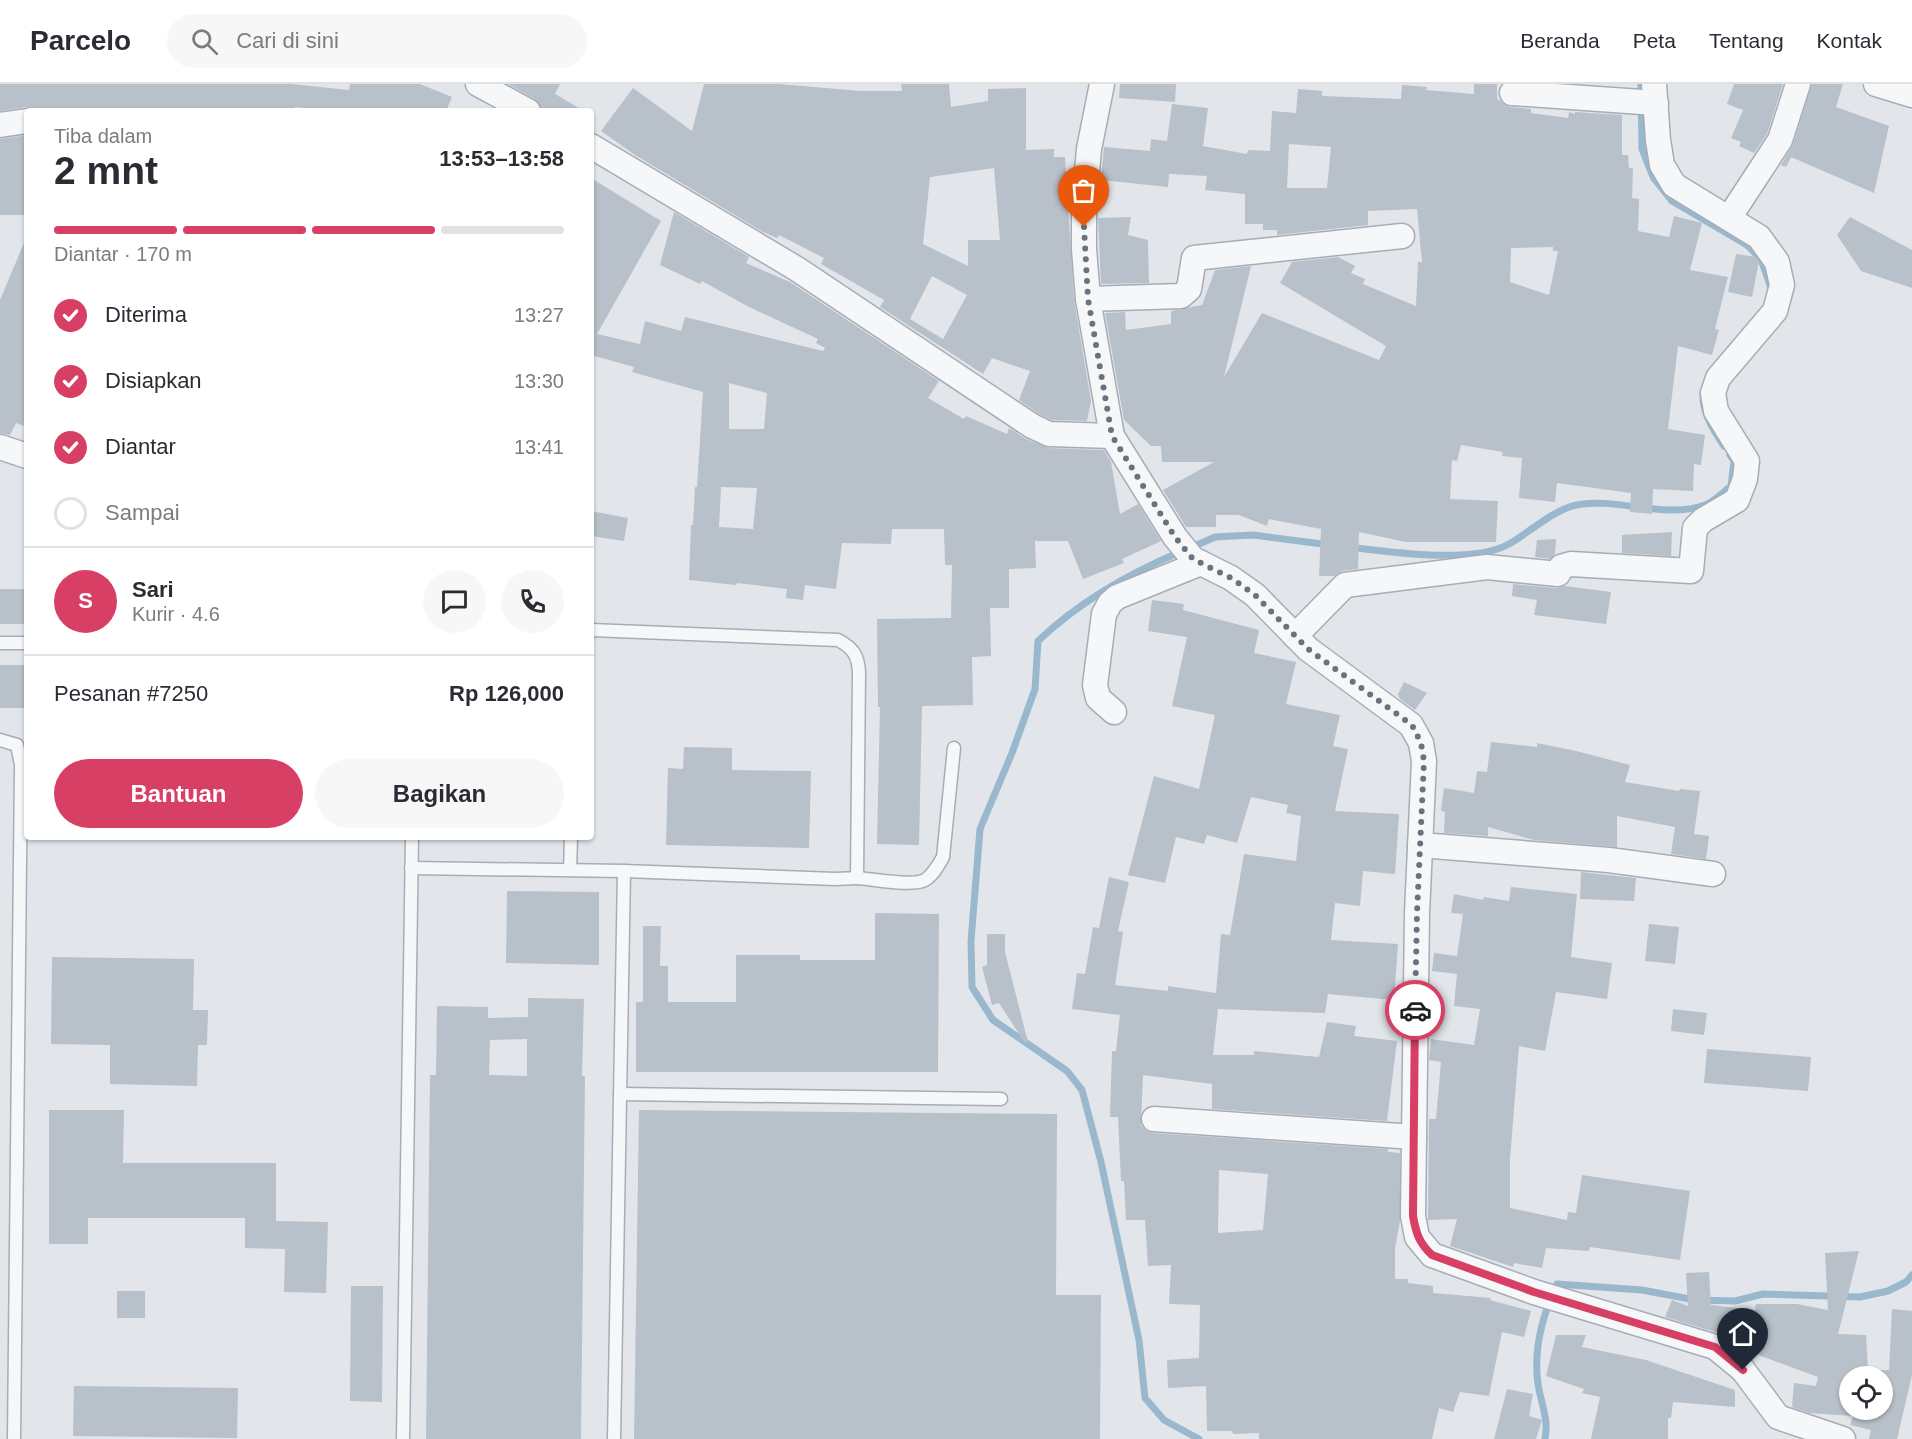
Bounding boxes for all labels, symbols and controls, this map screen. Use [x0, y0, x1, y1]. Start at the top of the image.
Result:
search box [167, 14, 587, 68]
text: Parcelo [30, 25, 131, 56]
icon: search [188, 25, 221, 58]
text: Cari di sini [236, 28, 339, 53]
text: Beranda [1520, 29, 1600, 52]
text: Peta [1633, 29, 1676, 52]
text: Tentang [1709, 29, 1784, 52]
text: Kontak [1817, 29, 1882, 52]
text: Tiba dalam [54, 125, 152, 147]
text: 13:53–13:58 [439, 146, 564, 171]
text: 2 mnt [54, 149, 158, 192]
pin [1058, 165, 1109, 227]
icon: bag [1067, 174, 1100, 207]
text: Diantar · 170 m [54, 243, 192, 265]
icon: check [54, 299, 87, 332]
text: Diterima [105, 302, 187, 327]
text: 13:27 [514, 304, 564, 326]
icon: check [54, 365, 87, 398]
text: Disiapkan [105, 368, 202, 393]
text: 13:30 [514, 370, 564, 392]
icon: check [54, 431, 87, 464]
text: Diantar [105, 434, 176, 459]
text: 13:41 [514, 436, 564, 458]
text: Sampai [105, 500, 180, 525]
button: chat [423, 570, 486, 633]
button: phone [501, 570, 564, 633]
text: Sari [132, 577, 174, 602]
text: S [78, 588, 93, 613]
text: Kurir · 4.6 [132, 603, 220, 625]
text: Pesanan #7250 [54, 681, 208, 706]
text: Rp 126,000 [449, 681, 564, 706]
button: Bantuan [54, 759, 303, 828]
button: Bagikan [315, 759, 564, 828]
courier [1385, 980, 1445, 1040]
icon: car [1399, 994, 1432, 1027]
pin [1717, 1308, 1768, 1370]
icon: home [1726, 1317, 1759, 1350]
map controls [1839, 1366, 1893, 1420]
button: locate [1839, 1366, 1893, 1420]

